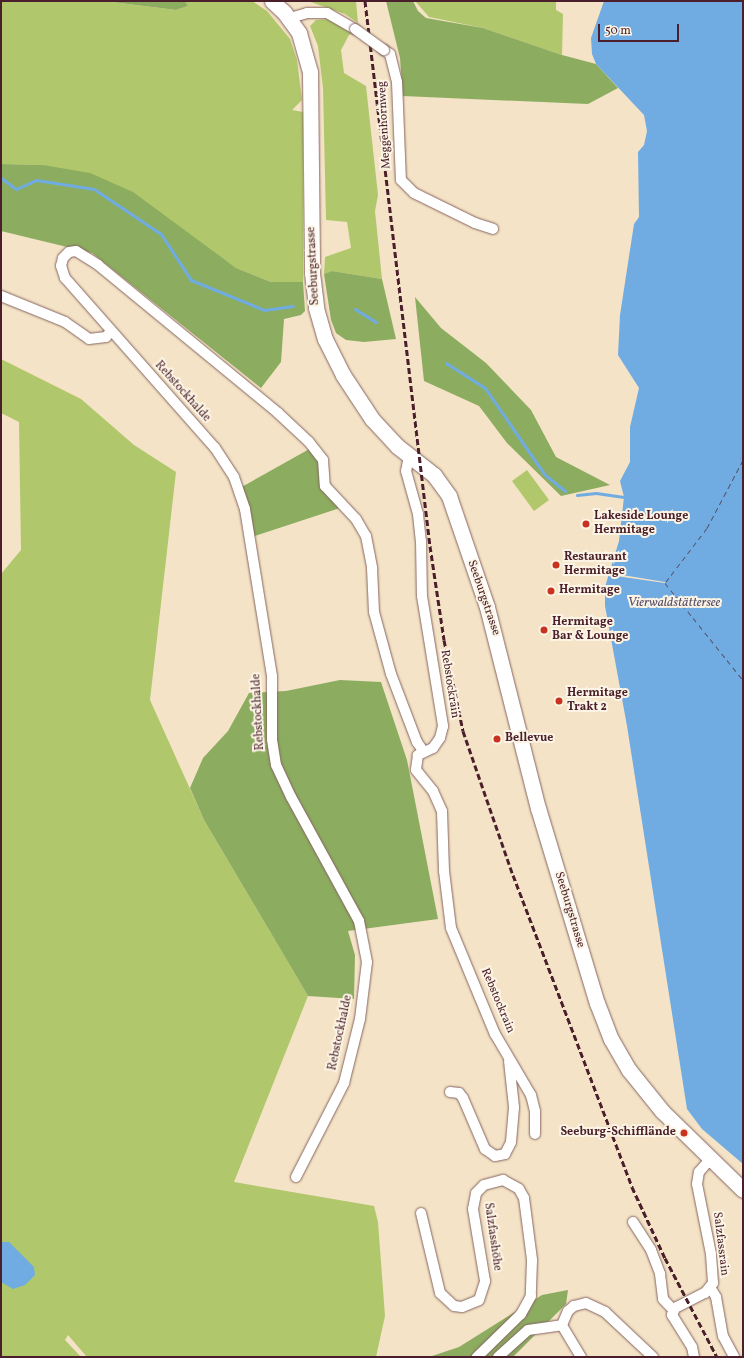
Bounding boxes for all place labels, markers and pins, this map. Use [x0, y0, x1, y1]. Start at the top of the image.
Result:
place label: Lakeside Lounge Hermitage [594, 510, 688, 538]
marker: Lakeside Lounge Hermitage [581, 519, 591, 529]
place label: Restaurant Hermitage [564, 551, 627, 579]
marker: Restaurant Hermitage [551, 560, 561, 570]
place label: Hermitage [559, 584, 620, 598]
marker: Hermitage [546, 586, 556, 596]
place label: Hermitage Bar & Lounge [552, 616, 628, 644]
marker: Hermitage Bar & Lounge [539, 625, 549, 635]
place label: Hermitage Trakt 2 [567, 687, 628, 715]
marker: Hermitage Trakt 2 [554, 696, 564, 706]
place label: Bellevue [505, 732, 553, 746]
marker: Bellevue [492, 734, 502, 744]
place label: Seeburg-Schifflände [560, 1126, 676, 1140]
marker: Seeburg-Schifflände [679, 1128, 689, 1138]

